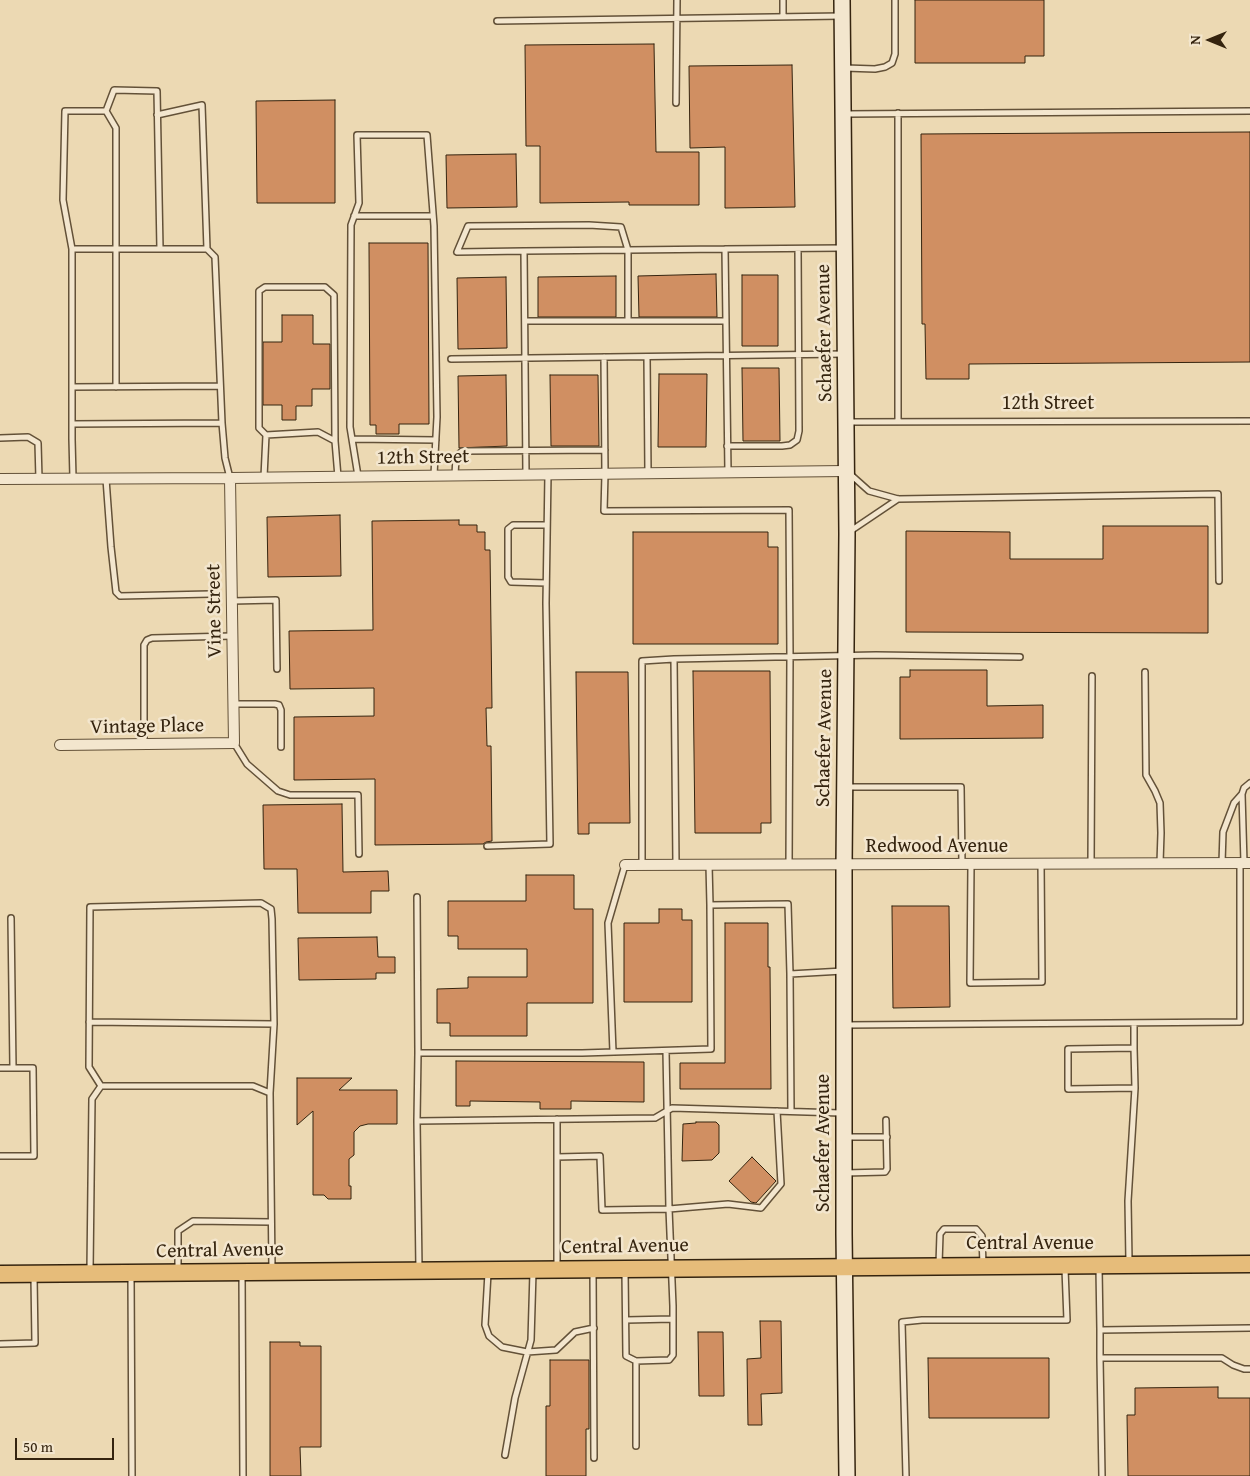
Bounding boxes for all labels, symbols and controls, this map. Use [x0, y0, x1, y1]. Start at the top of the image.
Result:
north arrow [1185, 15, 1235, 65]
text: N [1185, 35, 1205, 45]
street label: Schaefer Avenue [812, 264, 838, 402]
street label: 12th Street [1002, 392, 1094, 416]
street label: 12th Street [377, 445, 469, 471]
street label: Vine Street [202, 564, 228, 658]
street label: Schaefer Avenue [812, 669, 838, 807]
street label: Vintage Place [90, 714, 204, 740]
street label: Redwood Avenue [866, 835, 1008, 859]
street label: Schaefer Avenue [812, 1074, 836, 1212]
street label: Central Avenue [966, 1232, 1094, 1256]
street label: Central Avenue [561, 1234, 689, 1260]
street label: Central Avenue [156, 1238, 284, 1264]
scale bar [18, 1428, 116, 1460]
text: 50 m [23, 1436, 53, 1457]

